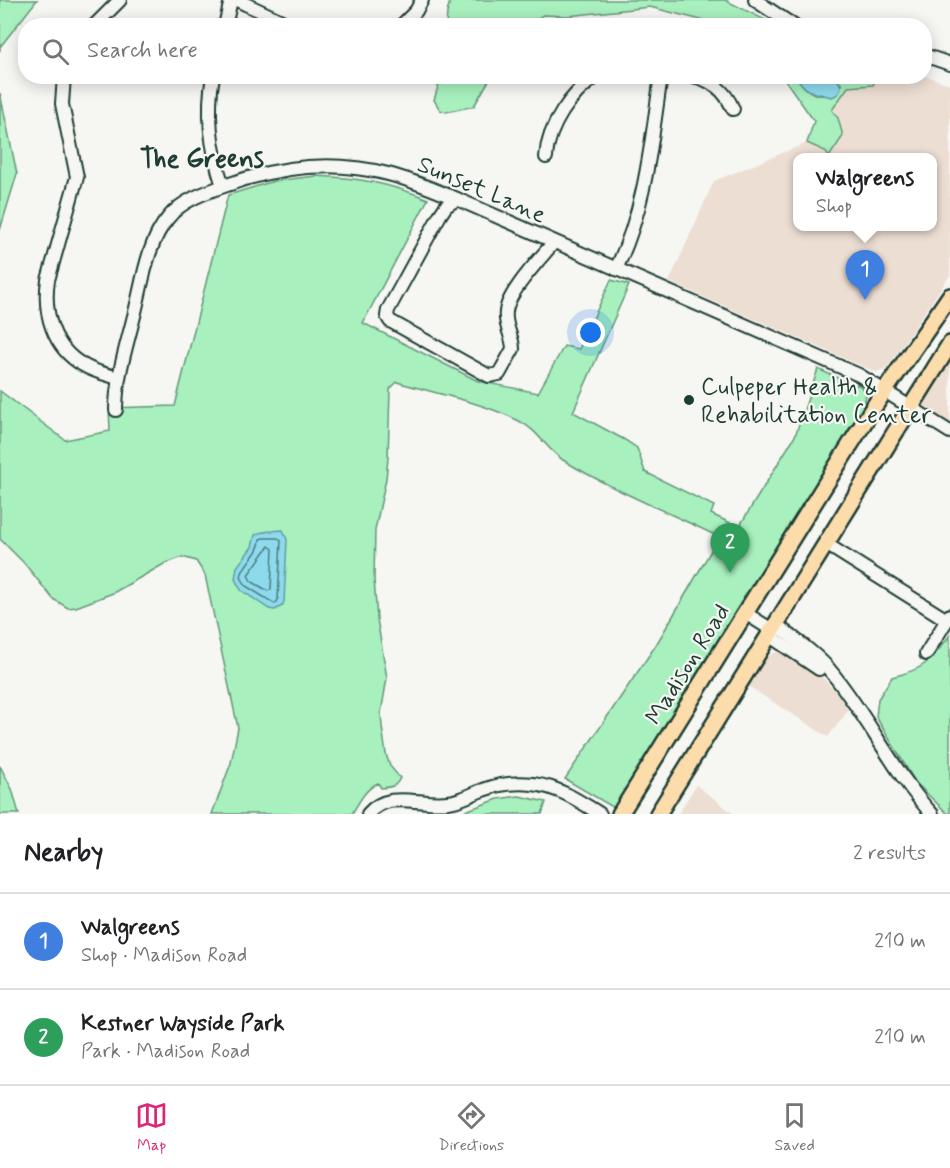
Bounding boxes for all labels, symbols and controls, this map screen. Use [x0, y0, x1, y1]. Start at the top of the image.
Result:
search box [18, 18, 932, 84]
icon: search [39, 35, 72, 68]
text: Search here [87, 37, 198, 65]
district label: The Greens [140, 143, 264, 177]
street label: Sunset Lane [413, 149, 550, 231]
popup [793, 153, 937, 231]
text: Walgreens [816, 165, 914, 193]
text: Shop [816, 193, 852, 220]
pin: 1 [846, 250, 884, 300]
your location [576, 318, 605, 347]
place label: Culpeper Health & Rehabilitation Center [701, 372, 931, 431]
marker: Culpeper Health & Rehabilitation Center [682, 393, 696, 407]
pin: 2 [710, 524, 750, 573]
street label: Madison Road [639, 599, 738, 731]
text: Nearby [24, 836, 103, 870]
text: 2 results [853, 840, 926, 867]
text: Walgreens [81, 914, 180, 942]
text: 1 [39, 928, 48, 955]
text: 210 m [874, 928, 926, 955]
text: Shop · Madison Road [81, 942, 247, 969]
text: Kestner Wayside Park [81, 1010, 284, 1038]
text: 2 [39, 1024, 48, 1051]
text: 210 m [874, 1024, 926, 1051]
text: Park · Madison Road [81, 1038, 250, 1065]
tab: Map [135, 1099, 168, 1156]
tab: Directions [438, 1099, 504, 1156]
tab: Saved [774, 1099, 815, 1156]

